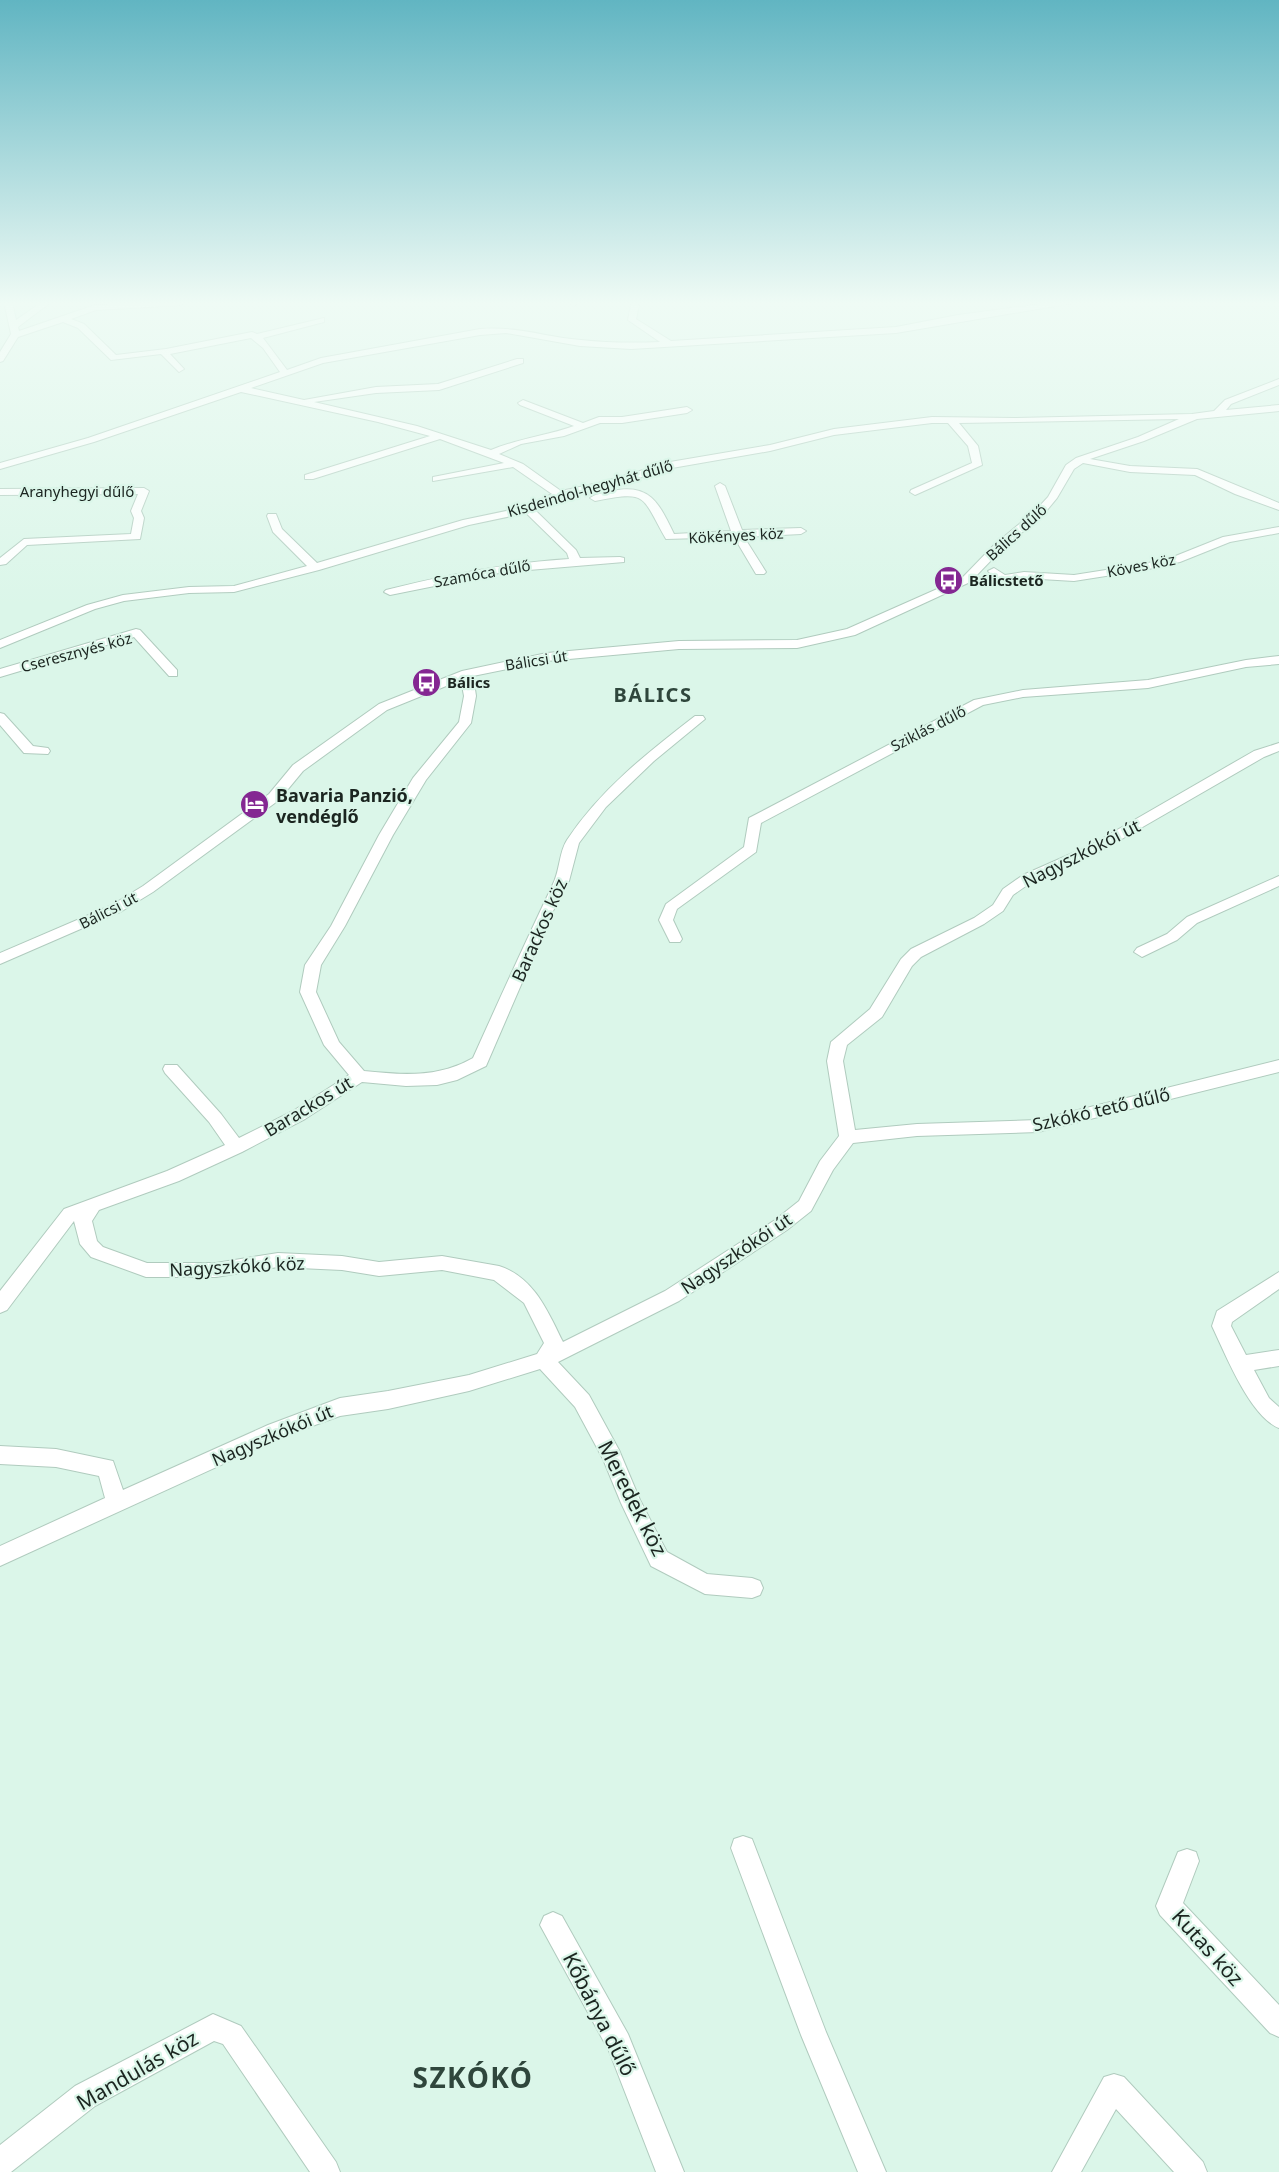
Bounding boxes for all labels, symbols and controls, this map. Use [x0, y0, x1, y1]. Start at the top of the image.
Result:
street label: Kisdeindol-hegyhát dűlő [505, 455, 675, 521]
street label: Aranyhegyi dűlő [20, 481, 134, 501]
street label: Bálics dűlő [981, 499, 1051, 565]
street label: Kökényes köz [688, 523, 784, 547]
street label: Köves köz [1105, 549, 1177, 581]
street label: Szamóca dűlő [432, 555, 532, 591]
bus stop icon: Bálicstető [932, 564, 964, 596]
place label: Bálicstető [969, 570, 1044, 590]
street label: Cseresznyés köz [18, 628, 134, 676]
street label: Bálicsi út [503, 645, 569, 675]
bus stop icon: Bálics [410, 666, 442, 698]
place label: Bálics [447, 672, 490, 692]
district label: BÁLICS [614, 681, 692, 708]
street label: Sziklás dűlő [887, 700, 969, 756]
place label: Bavaria Panzió, vendéglő [276, 783, 413, 828]
hotel icon: Bavaria Panzió, vendéglő [239, 789, 271, 821]
street label: Nagyszkókói út [1018, 813, 1144, 893]
street label: Barackos köz [506, 875, 572, 985]
street label: Bálicsi út [76, 887, 141, 933]
street label: Barackos út [259, 1070, 357, 1142]
street label: Szkókó tető dűlő [1030, 1082, 1172, 1136]
street label: Nagyszkókói út [676, 1207, 797, 1299]
street label: Nagyszkókó köz [169, 1250, 305, 1282]
street label: Nagyszkókói út [208, 1399, 337, 1471]
street label: Meredek köz [592, 1436, 674, 1561]
street label: Kutas köz [1166, 1903, 1250, 1992]
street label: Kőbánya dűlő [557, 1947, 643, 2081]
street label: Mandulás köz [71, 2024, 203, 2116]
district label: SZKÓKÓ [412, 2058, 534, 2096]

